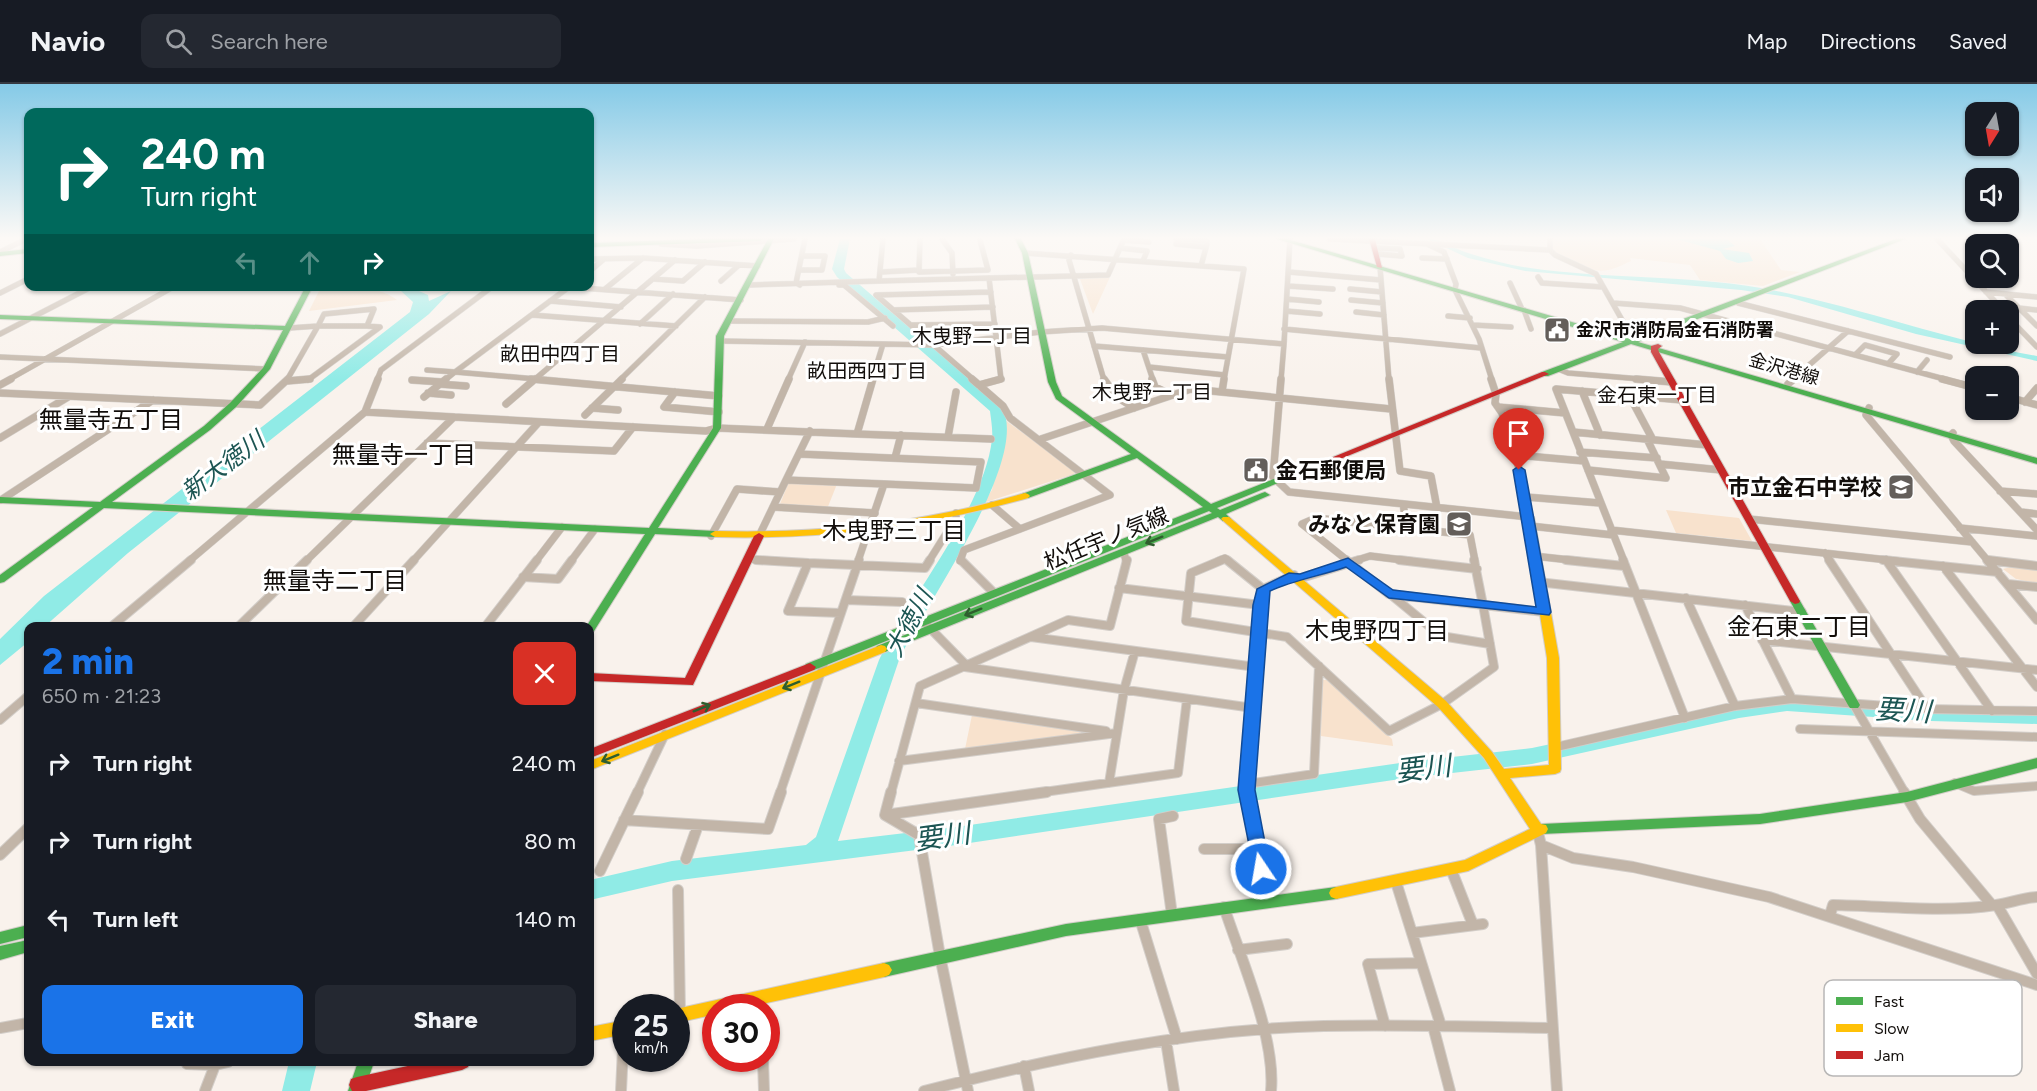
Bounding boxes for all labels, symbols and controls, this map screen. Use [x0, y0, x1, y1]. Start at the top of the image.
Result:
search box [141, 14, 561, 68]
text: Navio [30, 24, 105, 58]
icon: search [162, 25, 195, 58]
text: Search here [210, 28, 328, 55]
text: Map [1746, 29, 1787, 54]
text: Directions [1820, 29, 1916, 54]
text: Saved [1949, 29, 2007, 54]
north arrow [1965, 102, 2019, 156]
map controls [1965, 102, 2019, 420]
text: 240 m [141, 129, 266, 180]
icon: right [42, 132, 120, 210]
button: sound [1965, 168, 2019, 222]
text: Turn right [141, 180, 257, 213]
button: search [1965, 234, 2019, 288]
icon: left [230, 246, 263, 279]
icon: ahead [293, 246, 326, 279]
icon: right [356, 246, 389, 279]
button: + [1965, 300, 2019, 354]
public building icon: 金沢市消防局金石消防署 [1542, 315, 1572, 345]
place label: 金沢市消防局金石消防署 [1576, 319, 1774, 341]
district label: 木曳野二丁目 [912, 324, 1032, 348]
district label: 畝田中四丁目 [500, 342, 620, 366]
street label: 金沢港線 [1746, 349, 1822, 389]
district label: 畝田西四丁目 [807, 359, 927, 383]
button: − [1965, 366, 2019, 420]
district label: 木曳野一丁目 [1092, 380, 1212, 404]
district label: 金石東一丁目 [1597, 383, 1717, 407]
district label: 無量寺五丁目 [39, 405, 183, 434]
pin [1493, 408, 1544, 470]
icon: arrive [1502, 417, 1535, 450]
water label: 新大徳川 [176, 423, 272, 506]
district label: 無量寺一丁目 [332, 440, 476, 469]
public building icon: 金石郵便局 [1241, 455, 1271, 485]
place label: 金石郵便局 [1276, 457, 1386, 484]
school or university icon: 市立金石中学校 [1886, 472, 1916, 502]
place label: 市立金石中学校 [1728, 474, 1882, 501]
street label: 松任宇ノ気線 [1040, 501, 1172, 576]
school or university icon: みなと保育園 [1444, 509, 1474, 539]
place label: みなと保育園 [1308, 511, 1440, 538]
district label: 木曳野三丁目 [822, 516, 966, 545]
one-way arrow [1145, 535, 1164, 546]
district label: 無量寺二丁目 [263, 566, 407, 595]
water label: 大徳川 [879, 582, 940, 661]
one-way arrow [964, 607, 983, 618]
district label: 金石東二丁目 [1727, 612, 1871, 641]
district label: 木曳野四丁目 [1305, 616, 1449, 645]
text: 2 min [42, 640, 134, 683]
button: close [513, 642, 576, 705]
one-way arrow [782, 680, 800, 691]
text: 650 m · 21:23 [42, 684, 161, 708]
water label: 要川 [1874, 692, 1935, 729]
one-way arrow [693, 702, 711, 713]
icon: right [42, 747, 75, 780]
water label: 要川 [1393, 747, 1456, 788]
text: Turn right [93, 750, 192, 777]
text: 240 m [512, 750, 576, 777]
one-way arrow [601, 753, 619, 764]
water label: 要川 [912, 815, 975, 857]
icon: right [42, 825, 75, 858]
text: Turn right [93, 828, 192, 855]
text: 80 m [524, 828, 576, 855]
position arrow [1229, 837, 1293, 901]
icon: left [42, 903, 75, 936]
text: Turn left [93, 906, 179, 933]
text: 140 m [515, 906, 576, 933]
legend [1824, 980, 2022, 1076]
button: Exit [42, 985, 303, 1054]
button: Share [315, 985, 576, 1054]
text: Fast [1874, 992, 1904, 1011]
speed limit sign: 30 [702, 994, 780, 1072]
text: 25 [634, 1007, 668, 1044]
text: Slow [1874, 1019, 1909, 1038]
text: km/h [634, 1039, 668, 1057]
text: Jam [1874, 1046, 1904, 1065]

